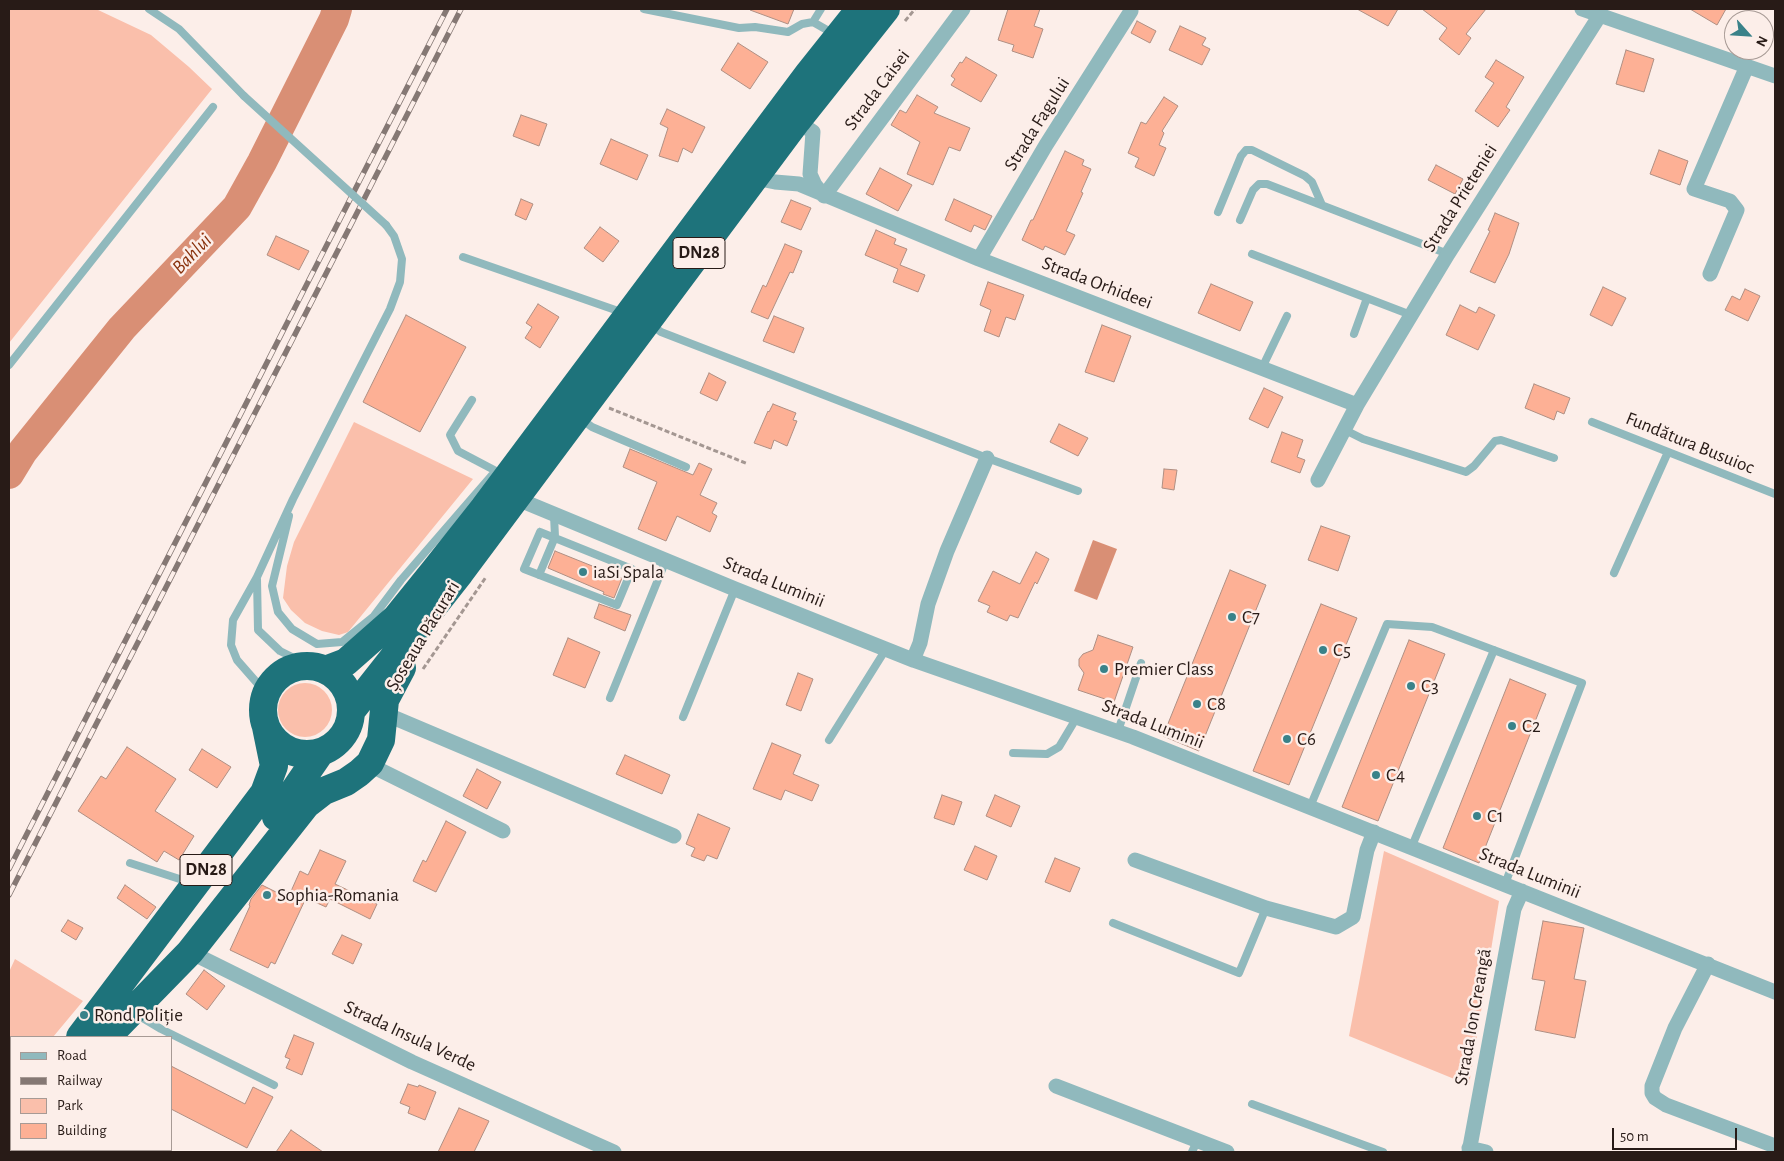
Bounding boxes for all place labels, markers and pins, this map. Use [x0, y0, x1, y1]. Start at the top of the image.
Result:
place label: iaSi Spala [593, 561, 664, 583]
marker: iaSi Spala [577, 566, 589, 578]
place label: C7 [1242, 606, 1260, 628]
marker: C7 [1226, 611, 1238, 623]
place label: C5 [1333, 639, 1351, 661]
marker: C5 [1317, 644, 1329, 656]
place label: Premier Class [1114, 658, 1214, 680]
marker: Premier Class [1098, 663, 1110, 675]
place label: C3 [1421, 675, 1439, 697]
marker: C3 [1405, 680, 1417, 692]
place label: C8 [1207, 693, 1226, 715]
marker: C8 [1191, 698, 1203, 710]
place label: C2 [1522, 715, 1541, 737]
marker: C2 [1506, 720, 1518, 732]
place label: C6 [1297, 728, 1316, 750]
marker: C6 [1281, 733, 1293, 745]
place label: C4 [1386, 764, 1405, 786]
marker: C4 [1370, 769, 1382, 781]
place label: C1 [1487, 805, 1503, 827]
marker: C1 [1471, 810, 1483, 822]
place label: Sophia-Romania [277, 884, 399, 906]
marker: Sophia-Romania [261, 889, 273, 901]
place label: Rond Poliție [94, 1004, 183, 1026]
marker: Rond Poliție [78, 1009, 90, 1021]

